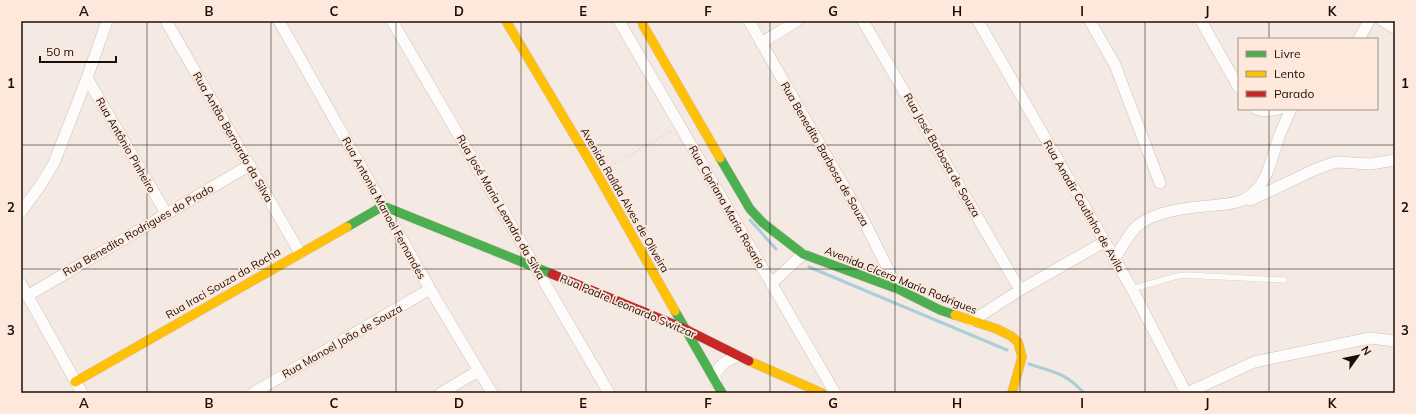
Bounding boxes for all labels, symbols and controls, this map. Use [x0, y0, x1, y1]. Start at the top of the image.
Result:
text: A [79, 3, 89, 19]
text: B [205, 3, 214, 19]
text: C [330, 3, 339, 19]
text: D [454, 3, 464, 19]
text: E [579, 3, 587, 19]
text: F [704, 3, 712, 19]
text: G [828, 3, 838, 19]
text: H [952, 3, 962, 19]
text: I [1080, 3, 1084, 19]
text: J [1205, 3, 1209, 19]
text: K [1328, 3, 1338, 19]
scale bar [40, 38, 116, 64]
legend [1238, 38, 1378, 110]
text: 50 m [46, 44, 74, 59]
text: Livre [1274, 46, 1301, 61]
text: Lento [1274, 66, 1305, 81]
street label: Rua Antão Bernardo da Silva [190, 69, 276, 205]
text: 1 [7, 75, 15, 91]
text: 1 [1401, 75, 1409, 91]
street label: Rua Benedito Barbosa de Souza [778, 79, 872, 229]
text: Parado [1274, 86, 1314, 101]
street label: Rua José Barbosa de Souza [901, 91, 983, 219]
street label: Rua Antônio Pinheiro [93, 95, 159, 195]
street label: Avenida Raílda Alves de Oliveira [578, 125, 672, 275]
street label: Rua José Maria Leandro da Silva [454, 132, 548, 282]
street label: Rua Antonia Manoel Fernandes [339, 135, 429, 281]
street label: Rua Anadir Coutinho de Avila [1040, 138, 1128, 274]
street label: Rua Cipriana Maria Rosario [686, 143, 768, 271]
street label: Rua Benedito Rodrigues do Prado [60, 181, 216, 279]
text: 2 [7, 199, 15, 215]
text: 2 [1401, 199, 1409, 215]
street label: Avenida Cícera Maria Rodrigues [823, 243, 979, 317]
street label: Rua Iraci Souza da Rocha [163, 244, 283, 322]
street label: Rua Padre Leonardo Switzar [558, 271, 698, 341]
street label: Rua Manoel João de Souza [279, 301, 405, 381]
text: 3 [7, 322, 15, 338]
text: 3 [1401, 322, 1409, 338]
north arrow [1338, 336, 1378, 376]
text: N [1358, 343, 1375, 358]
text: A [79, 395, 89, 411]
text: B [205, 395, 214, 411]
text: C [330, 395, 339, 411]
text: D [454, 395, 464, 411]
text: E [579, 395, 587, 411]
text: F [704, 395, 712, 411]
text: G [828, 395, 838, 411]
text: H [952, 395, 962, 411]
text: I [1080, 395, 1084, 411]
text: J [1205, 395, 1209, 411]
text: K [1328, 395, 1338, 411]

